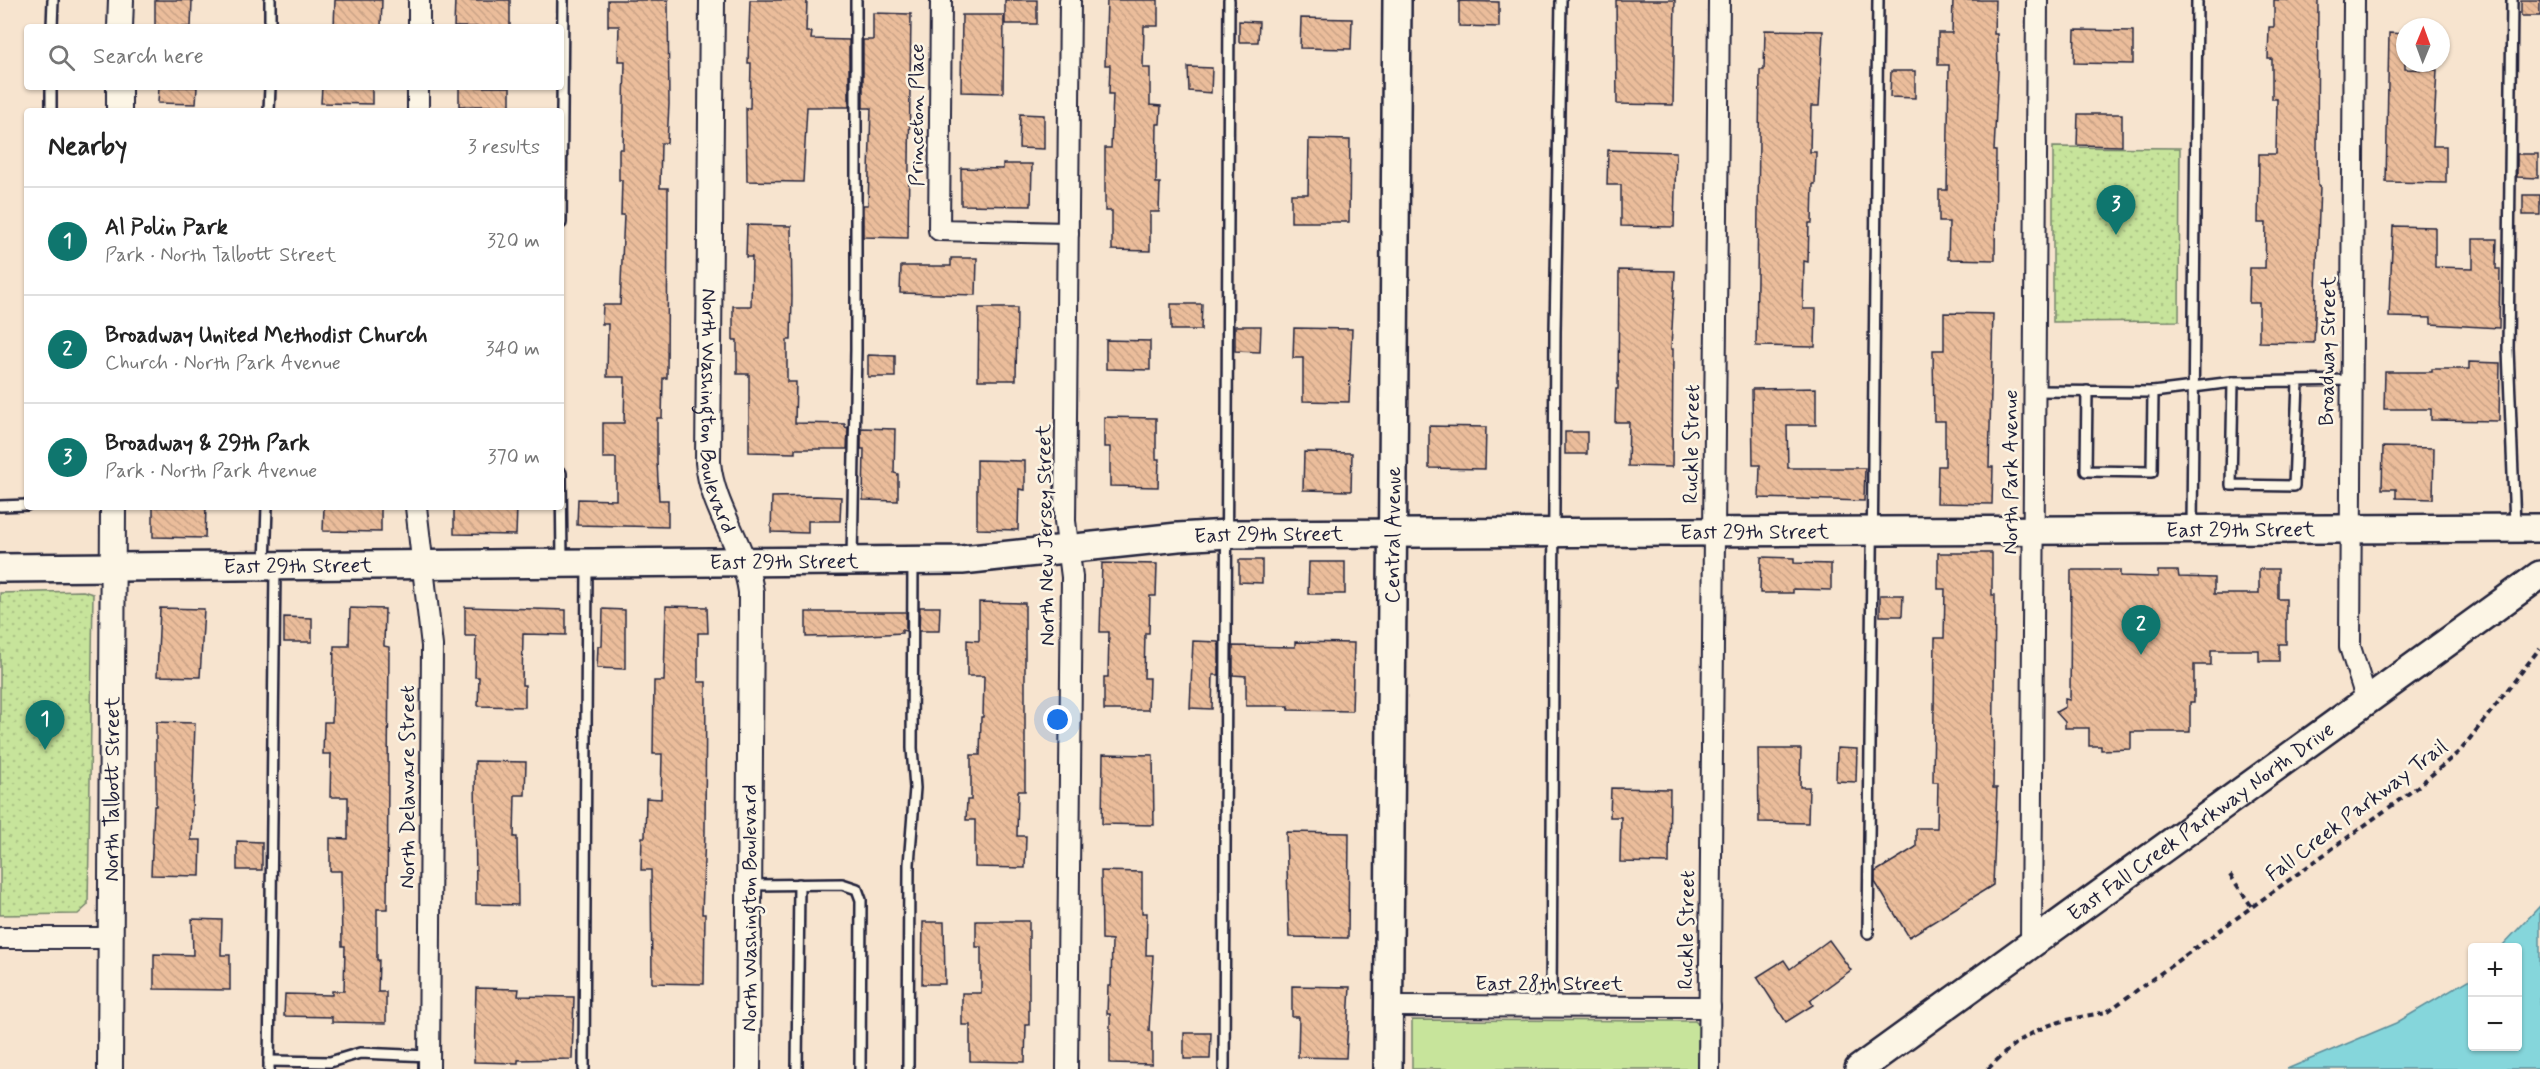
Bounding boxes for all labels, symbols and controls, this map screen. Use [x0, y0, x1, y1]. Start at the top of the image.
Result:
north arrow [2396, 18, 2450, 72]
search box [24, 24, 564, 90]
icon: search [45, 41, 78, 74]
text: Search here [93, 43, 204, 71]
street label: Princeton Place [903, 43, 931, 187]
text: Nearby [48, 130, 127, 164]
text: 3 results [468, 134, 540, 161]
pin: 3 [2096, 186, 2136, 235]
text: Al Polin Park [105, 214, 228, 242]
text: 1 [63, 228, 72, 255]
text: 320 m [487, 228, 540, 255]
text: Park · North Talbott Street [105, 242, 337, 269]
street label: Broadway Street [2313, 275, 2343, 426]
street label: North Washington Boulevard [691, 288, 743, 538]
text: Broadway United Methodist Church [105, 322, 428, 350]
text: 2 [63, 336, 72, 363]
text: 340 m [485, 336, 540, 363]
text: Church · North Park Avenue [105, 350, 341, 377]
street label: Ruckle Street [1677, 384, 1707, 504]
street label: North Park Avenue [1997, 389, 2025, 555]
street label: North New Jersey Street [1030, 423, 1062, 646]
text: Broadway & 29th Park [105, 430, 310, 458]
text: 3 [63, 444, 72, 471]
text: 370 m [488, 444, 540, 471]
text: Park · North Park Avenue [105, 458, 317, 485]
street label: Central Avenue [1379, 466, 1408, 604]
street label: East 29th Street [2166, 516, 2316, 545]
street label: East 29th Street [1680, 518, 1830, 547]
street label: East 29th Street [1193, 520, 1344, 551]
street label: East 29th Street [709, 548, 859, 577]
street label: East 29th Street [223, 552, 373, 581]
pin: 2 [2122, 606, 2160, 655]
street label: North Delaware Street [394, 685, 422, 889]
street label: North Talbott Street [98, 696, 127, 882]
pin: 1 [26, 700, 64, 750]
your location [1043, 705, 1072, 734]
street label: East Fall Creek Parkway North Drive [2062, 716, 2340, 928]
street label: Fall Creek Parkway Trail [2260, 733, 2453, 888]
street label: North Washington Boulevard [736, 784, 766, 1032]
street label: Ruckle Street [1672, 870, 1702, 990]
map controls [2468, 943, 2522, 1051]
button: + [2468, 943, 2522, 997]
street label: East 28th Street [1475, 970, 1624, 998]
button: − [2468, 997, 2522, 1051]

